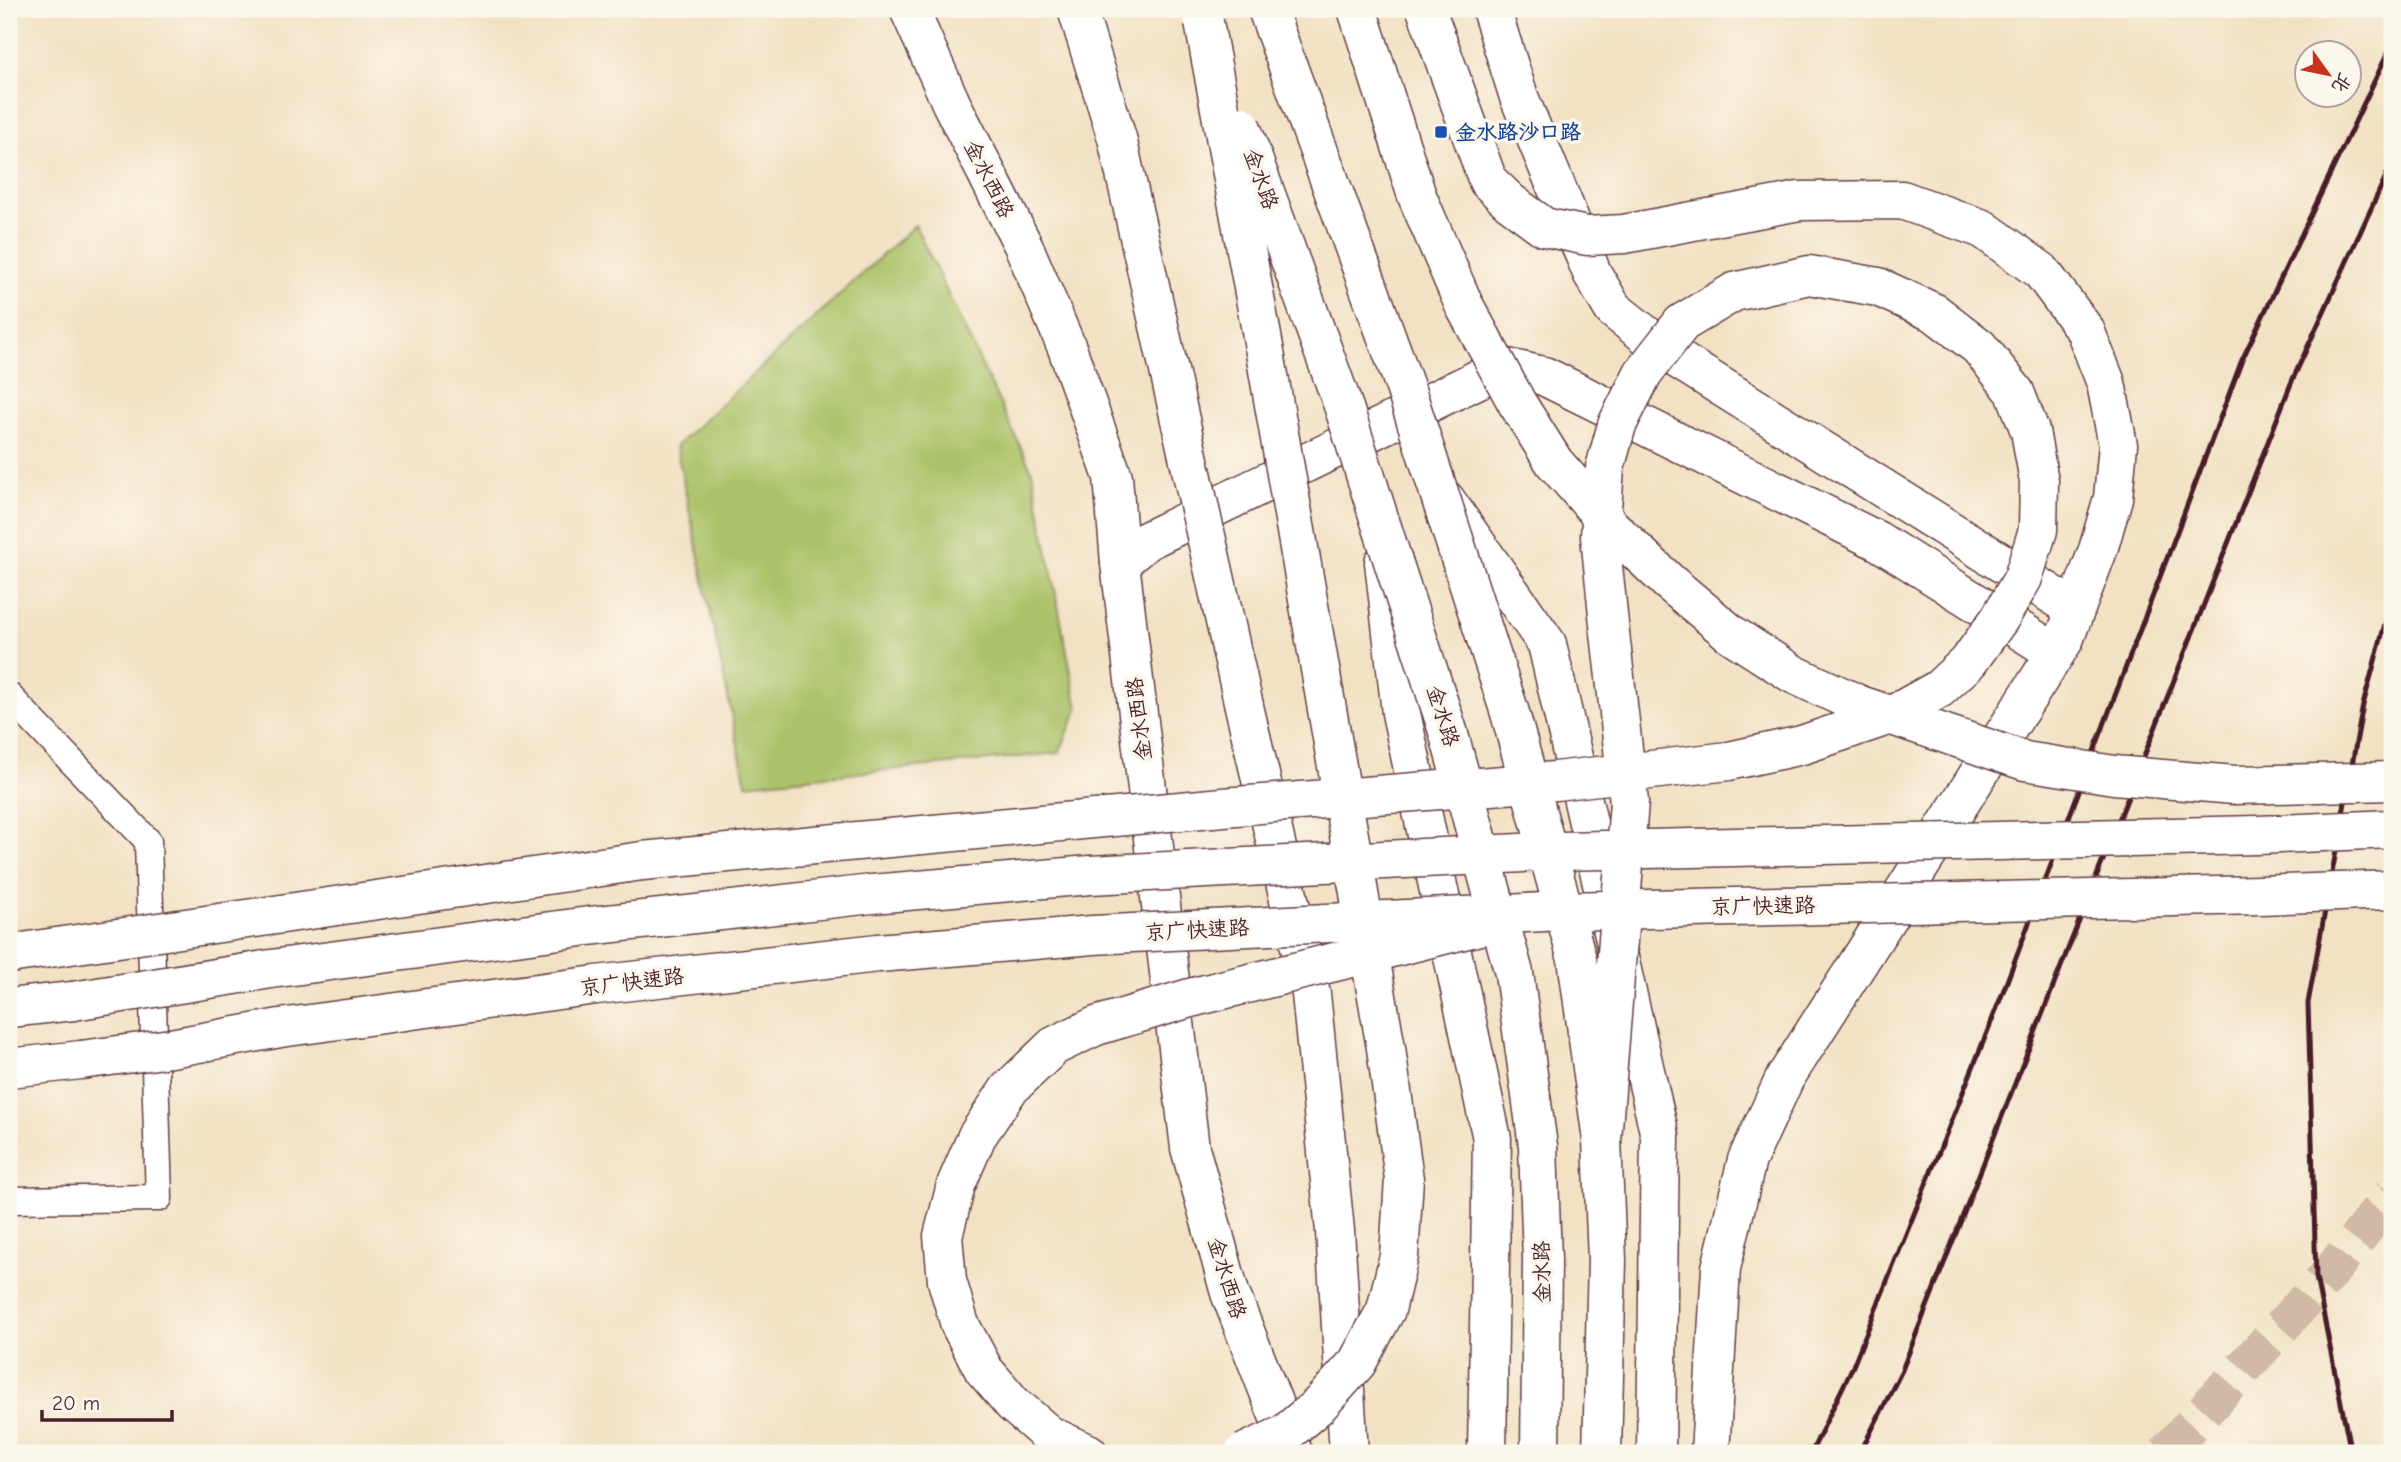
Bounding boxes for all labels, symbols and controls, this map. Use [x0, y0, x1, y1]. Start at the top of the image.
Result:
north arrow [2292, 38, 2362, 108]
text: 北 [2327, 69, 2356, 97]
place label: 金水路沙口路 [1455, 120, 1581, 144]
marker: 金水路沙口路 [1433, 124, 1449, 140]
street label: 金水西路 [959, 136, 1019, 222]
street label: 金水路 [1239, 145, 1283, 213]
street label: 金水西路 [1122, 676, 1156, 762]
street label: 金水路 [1422, 682, 1464, 750]
street label: 京广快速路 [1710, 893, 1816, 919]
street label: 京广快速路 [1144, 915, 1250, 945]
street label: 京广快速路 [578, 964, 686, 1000]
street label: 金水西路 [1203, 1234, 1251, 1322]
street label: 金水路 [1529, 1240, 1555, 1304]
scale bar [42, 1378, 172, 1422]
text: 20 m [52, 1391, 100, 1415]

